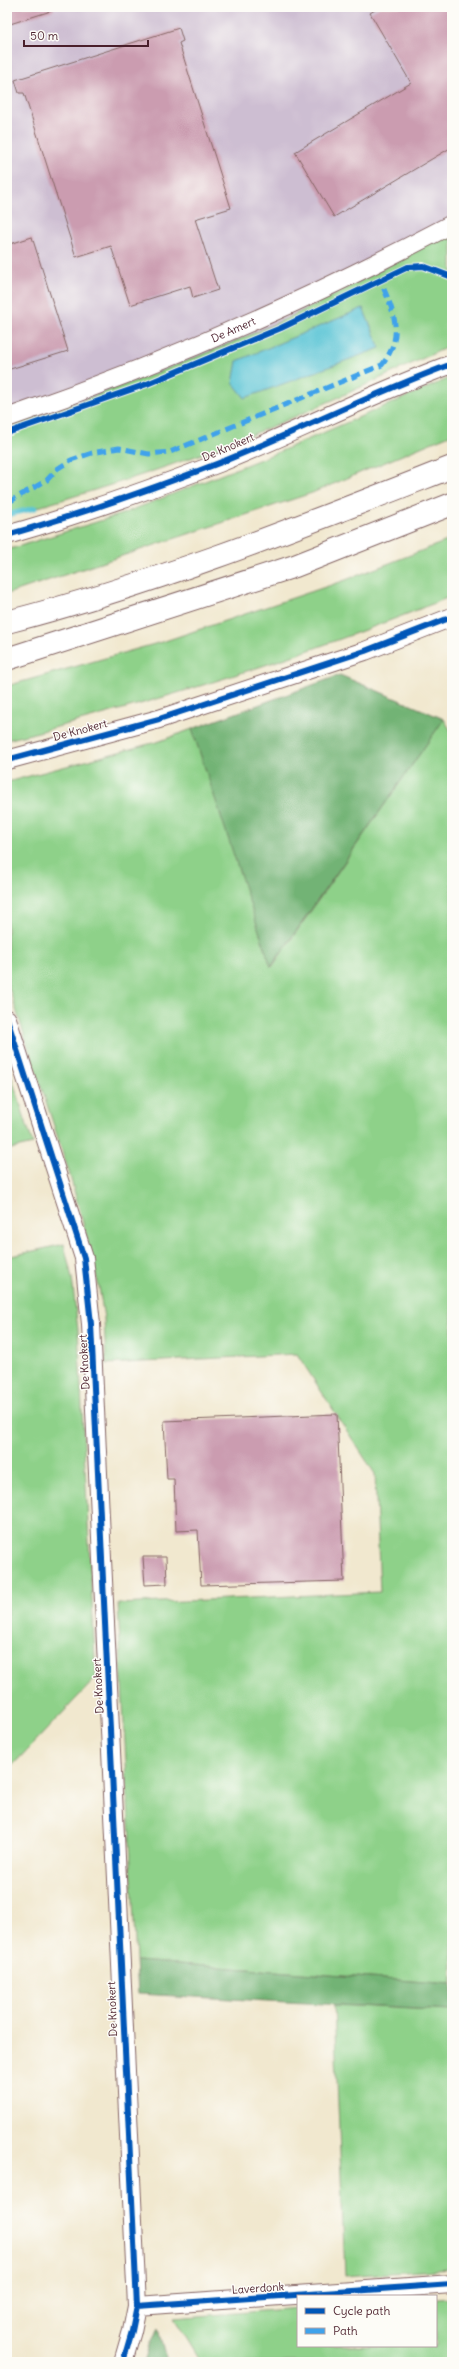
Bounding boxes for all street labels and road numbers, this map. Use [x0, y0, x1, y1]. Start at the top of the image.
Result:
street label: De Amert [209, 314, 258, 345]
street label: De Knokert [200, 430, 256, 464]
street label: De Knokert [51, 716, 109, 744]
street label: De Knokert [76, 1334, 92, 1390]
street label: De Knokert [90, 1658, 106, 1714]
street label: De Knokert [104, 1981, 120, 2037]
street label: Laverdonk [231, 2279, 285, 2297]

